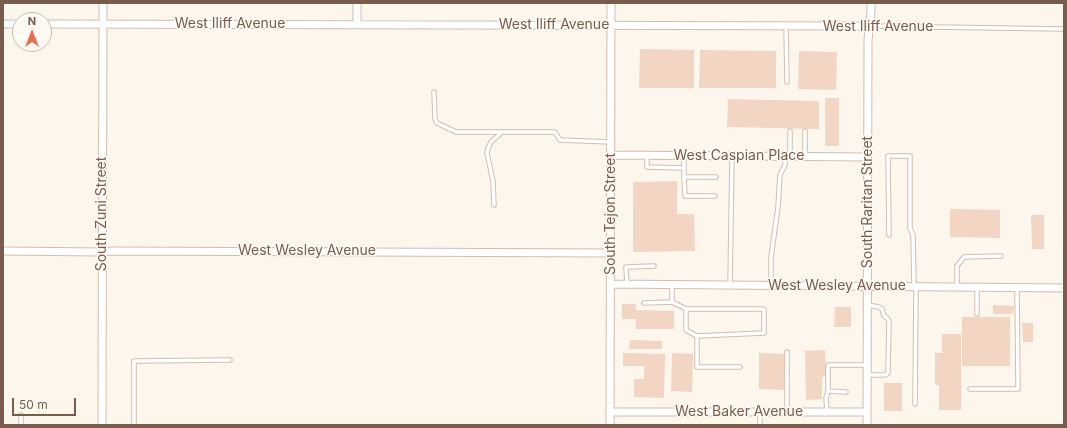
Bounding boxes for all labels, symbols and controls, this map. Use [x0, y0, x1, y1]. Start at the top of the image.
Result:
north arrow [12, 12, 52, 52]
text: N [28, 14, 36, 28]
street label: West Iliff Avenue [175, 16, 285, 32]
street label: West Iliff Avenue [499, 17, 609, 33]
street label: West Iliff Avenue [823, 19, 933, 35]
street label: South Raritan Street [860, 136, 876, 268]
street label: West Caspian Place [673, 148, 805, 164]
street label: South Tejon Street [603, 153, 619, 275]
street label: South Zuni Street [94, 157, 110, 271]
street label: West Wesley Avenue [238, 243, 376, 259]
street label: West Wesley Avenue [768, 278, 906, 294]
scale bar [14, 390, 78, 416]
text: 50 m [19, 397, 48, 412]
street label: West Baker Avenue [675, 404, 803, 420]

